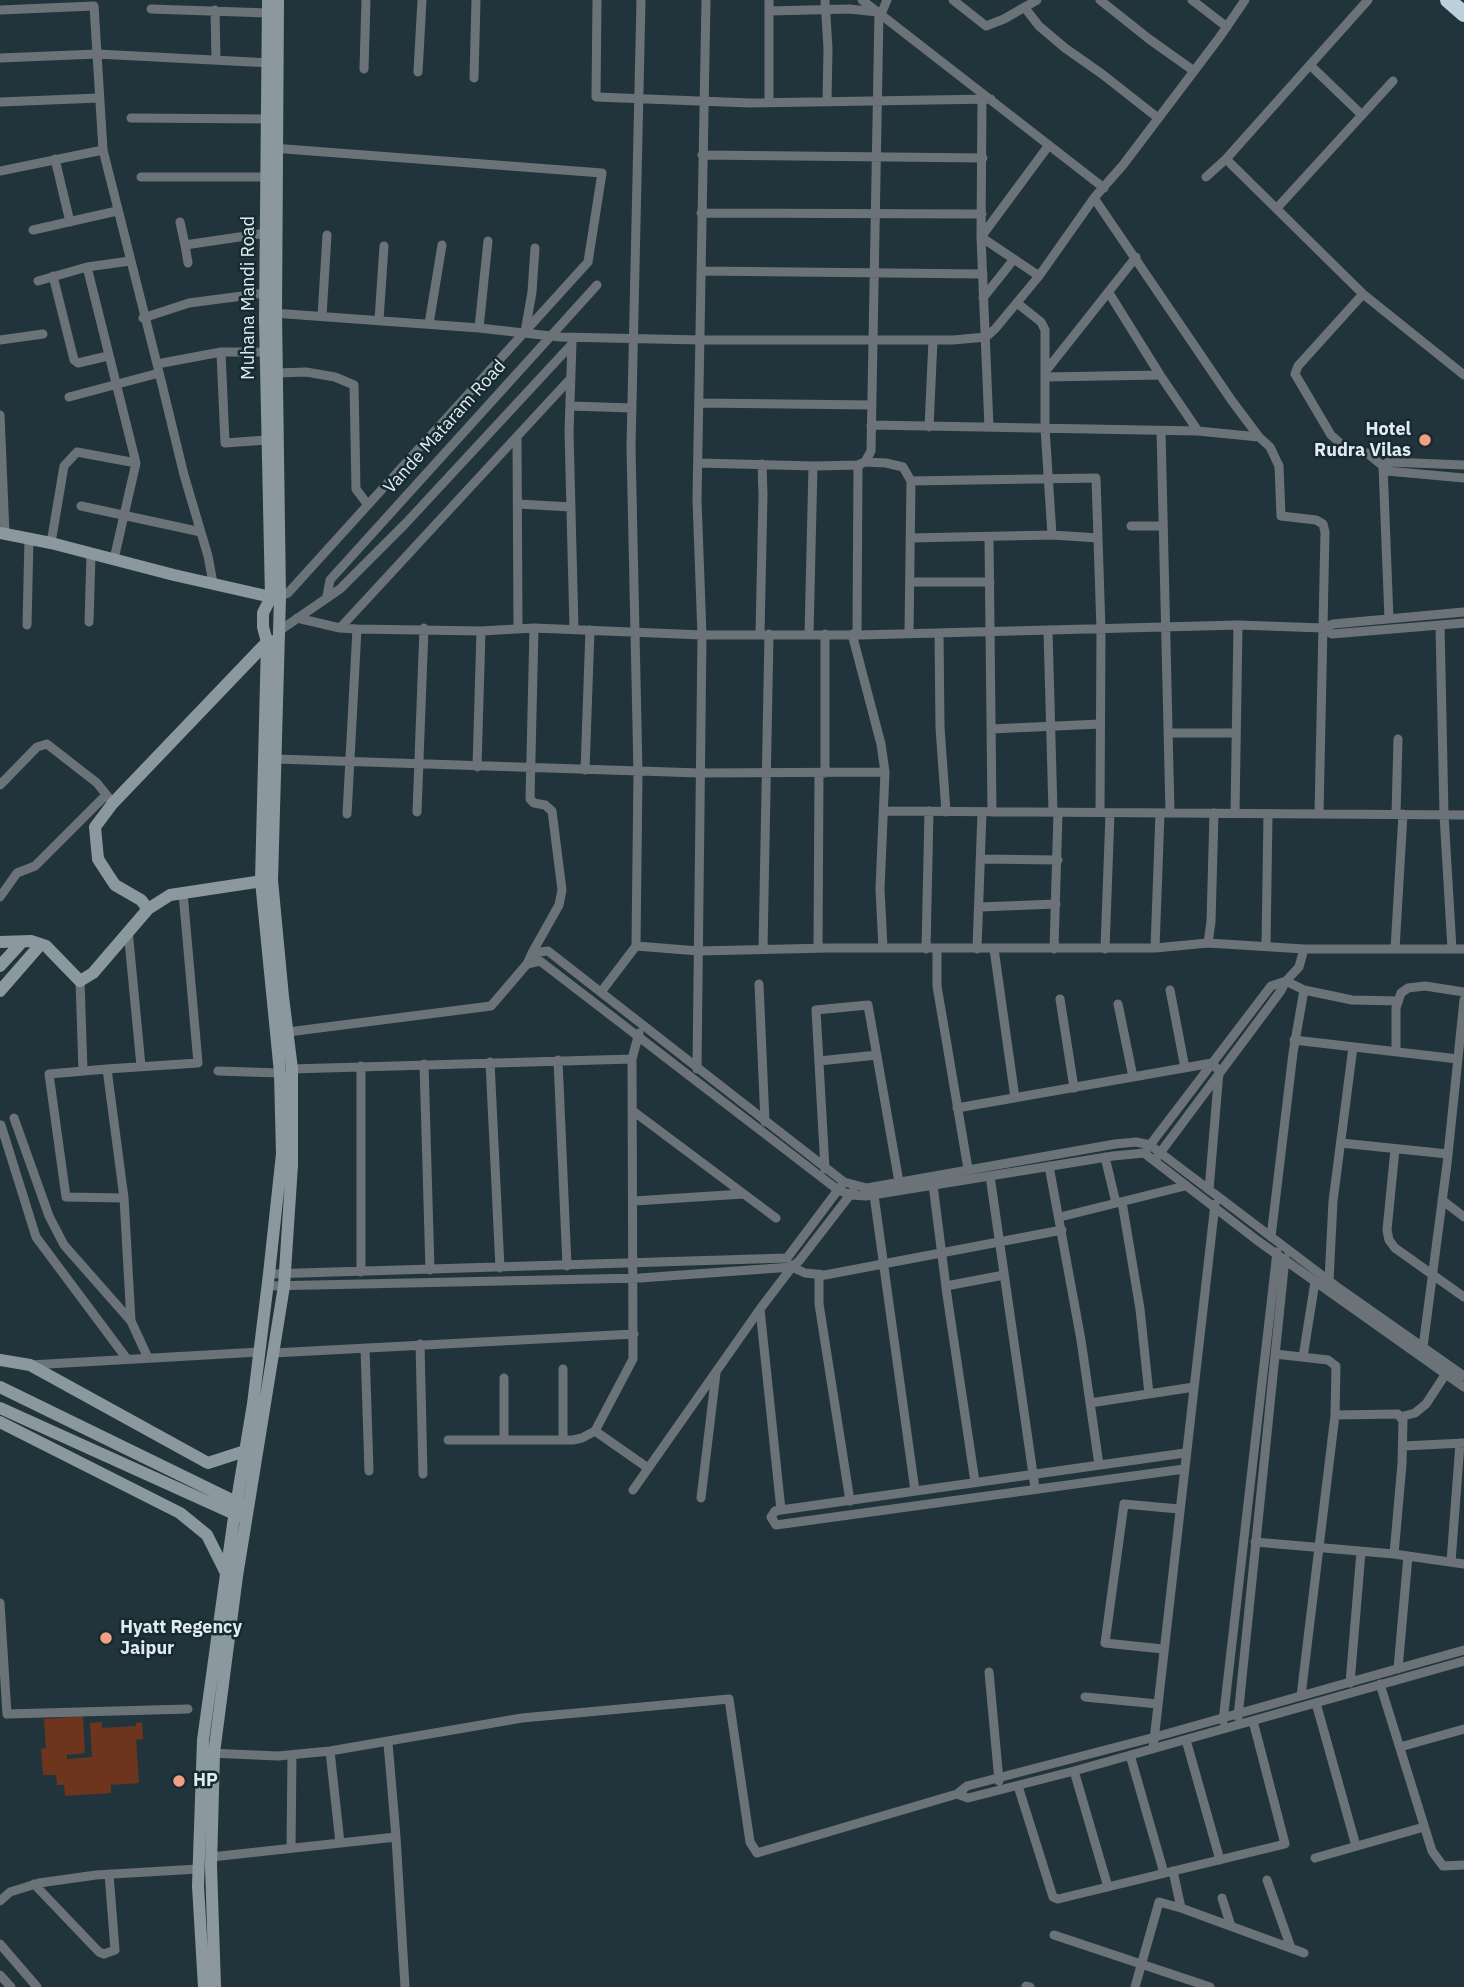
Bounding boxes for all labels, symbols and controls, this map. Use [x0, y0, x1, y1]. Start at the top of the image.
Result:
street label: Muhana Mandi Road [238, 216, 260, 380]
street label: Vande Mataram Road [379, 356, 511, 498]
place label: Hotel Rudra Vilas [1314, 419, 1411, 462]
marker: Hotel Rudra Vilas [1417, 432, 1433, 448]
place label: Hyatt Regency Jaipur [120, 1617, 242, 1660]
marker: Hyatt Regency Jaipur [98, 1630, 114, 1646]
place label: HP [193, 1770, 218, 1792]
marker: HP [171, 1773, 187, 1789]

